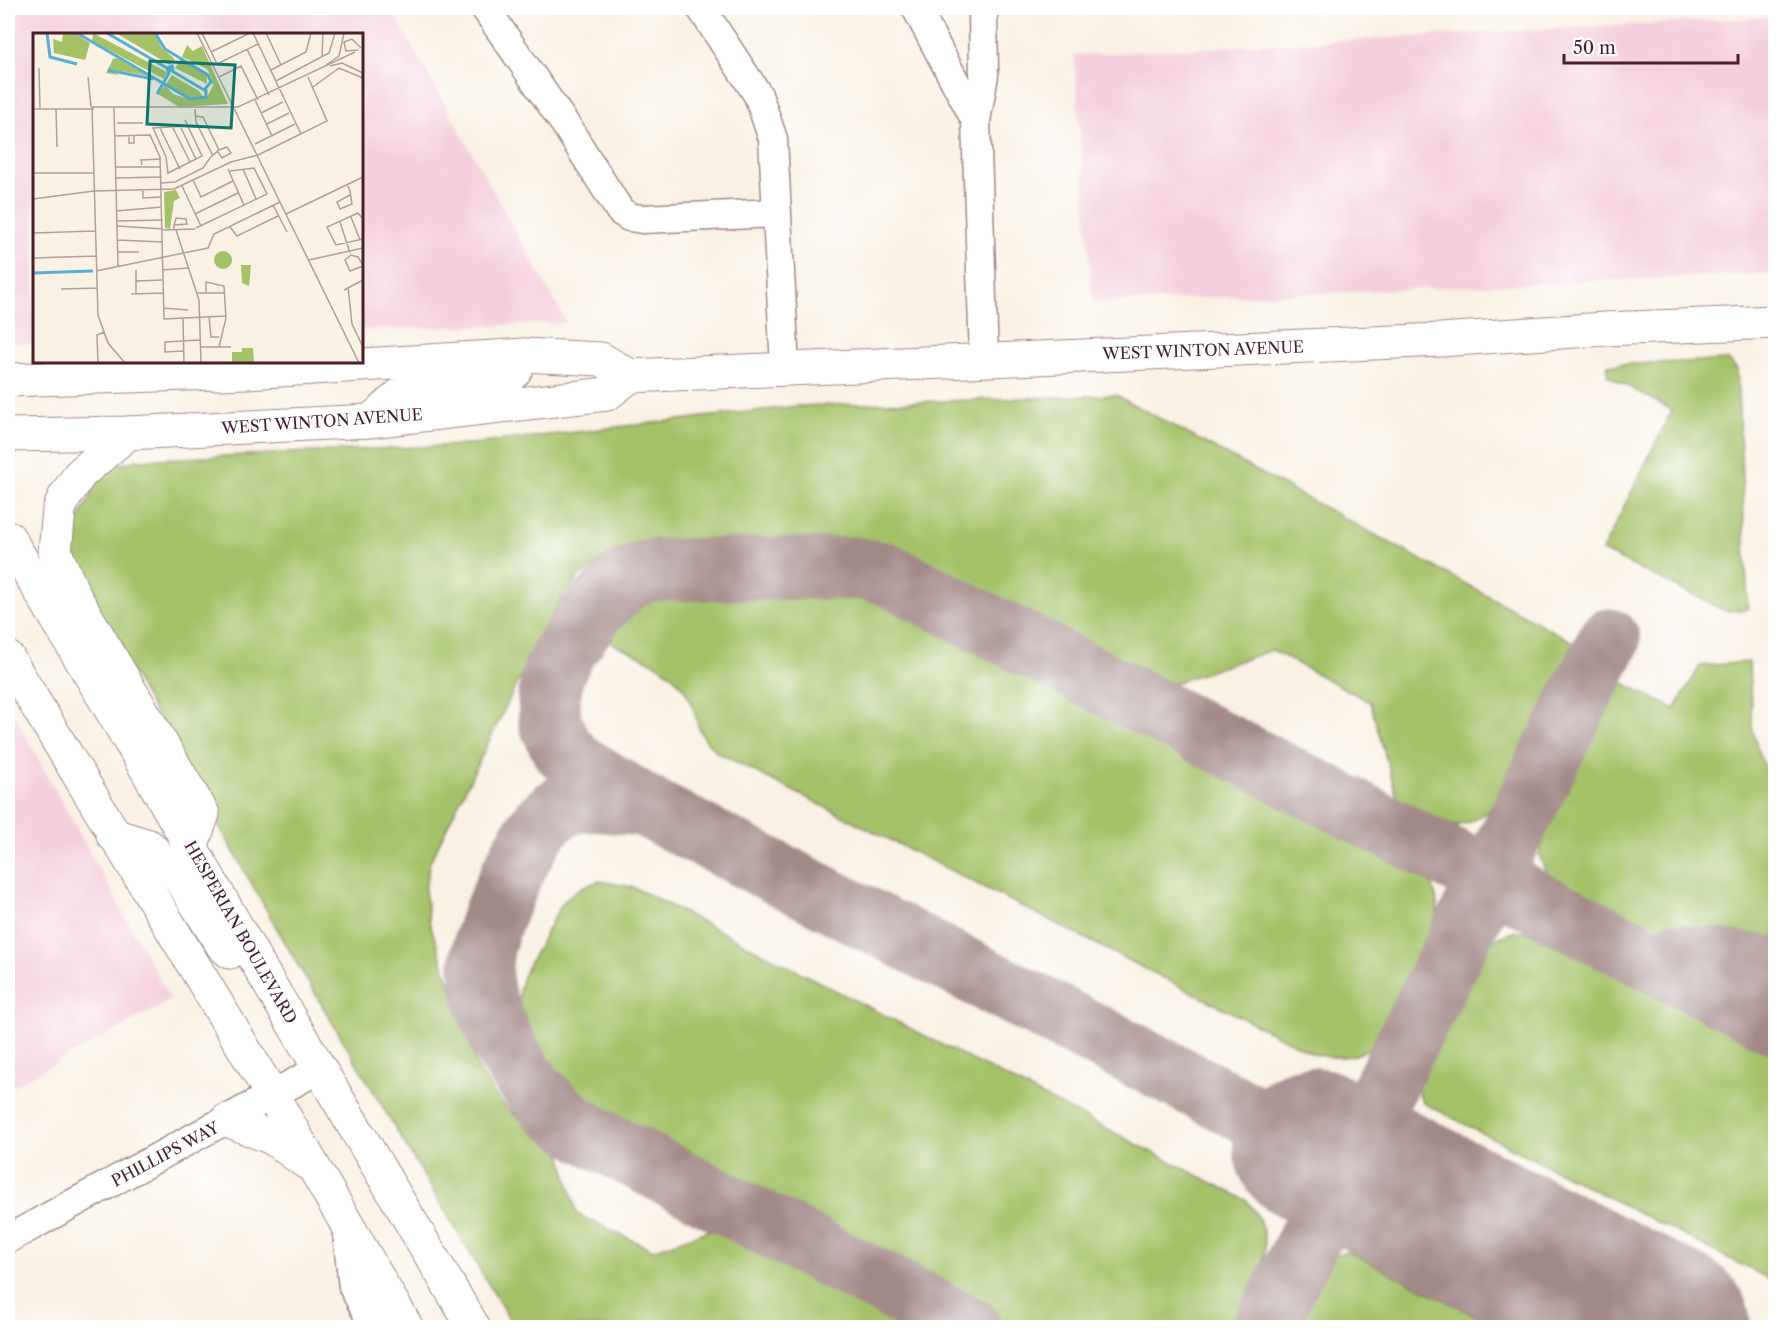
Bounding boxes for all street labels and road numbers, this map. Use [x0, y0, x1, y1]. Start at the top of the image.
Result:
street label: WEST WINTON AVENUE [1101, 336, 1304, 364]
street label: WEST WINTON AVENUE [220, 404, 423, 438]
street label: HESPERIAN BOULEVARD [180, 837, 302, 1027]
street label: PHILLIPS WAY [108, 1117, 223, 1191]

